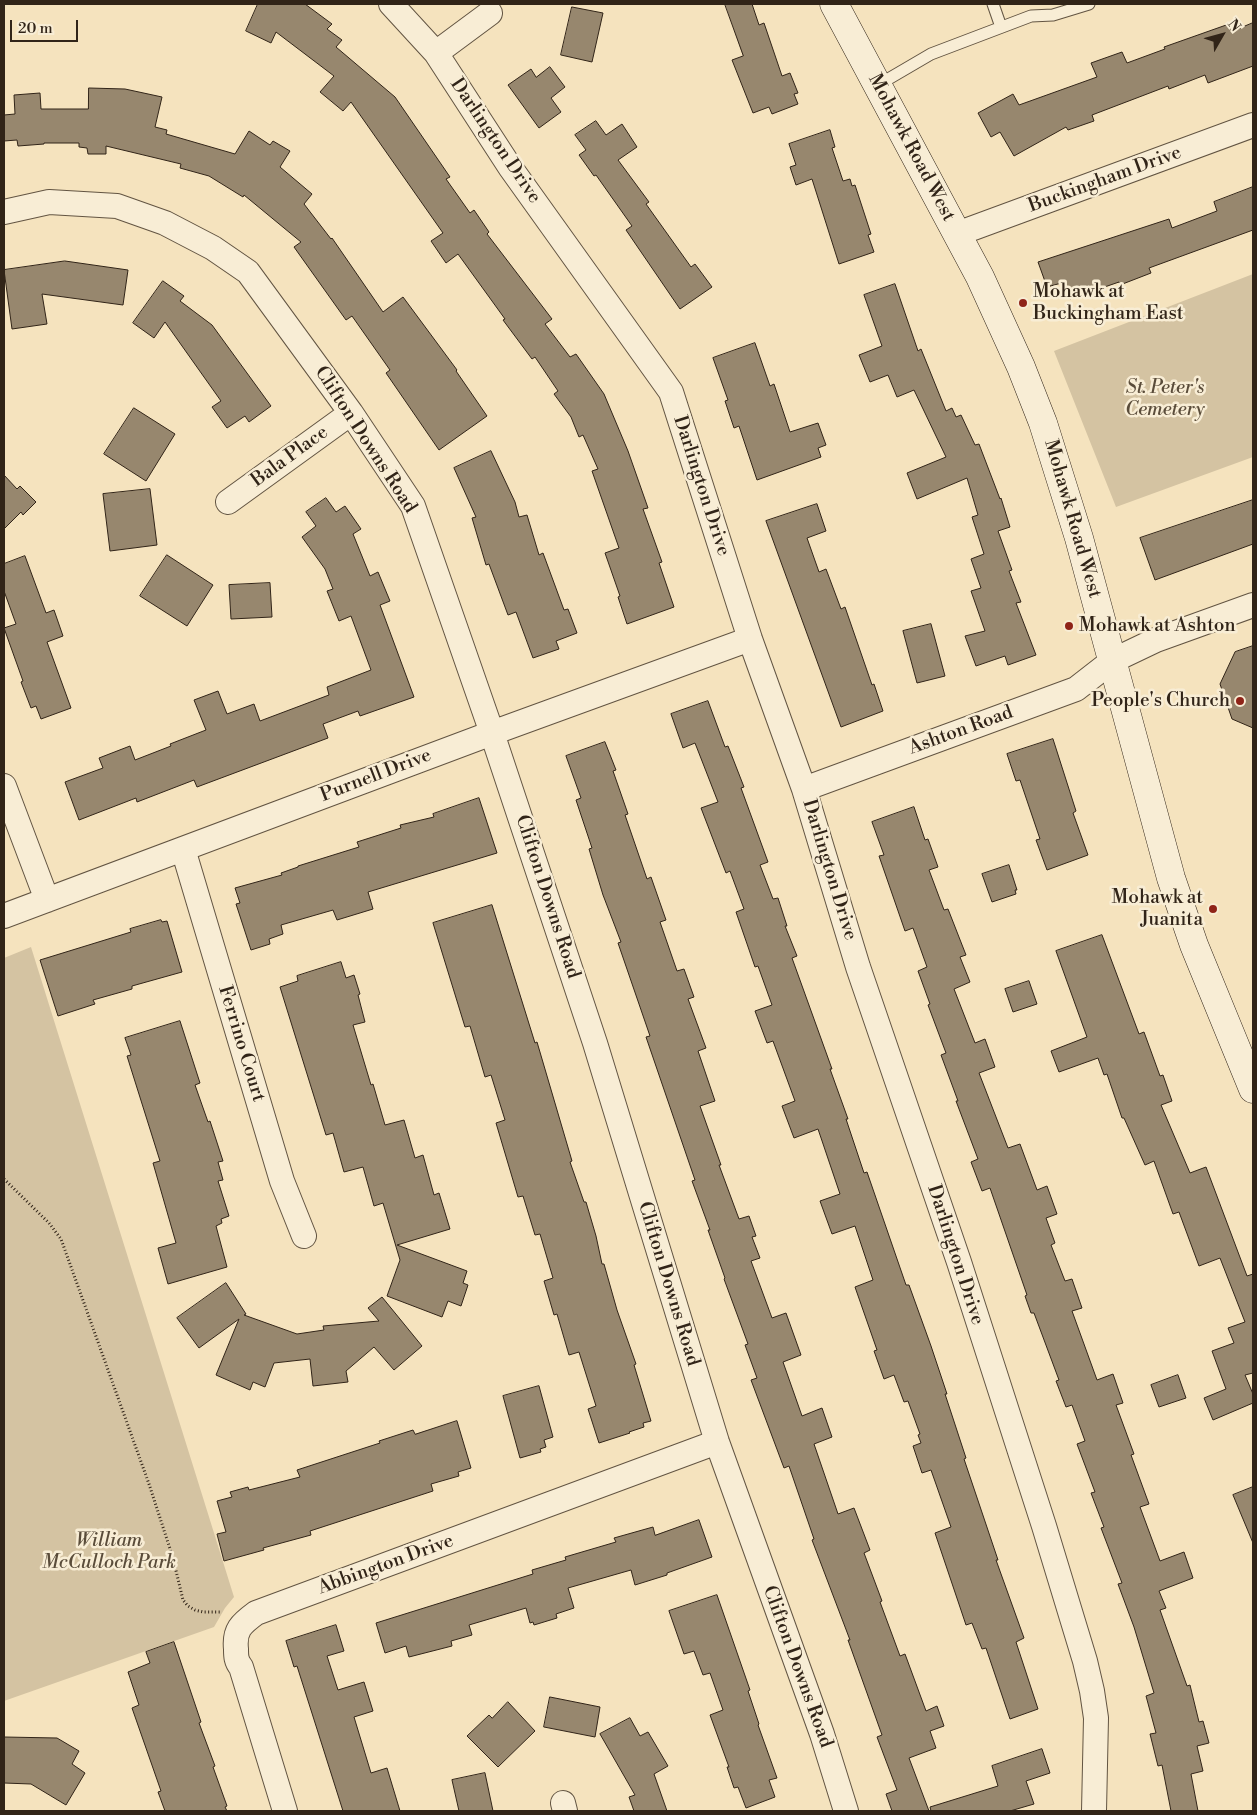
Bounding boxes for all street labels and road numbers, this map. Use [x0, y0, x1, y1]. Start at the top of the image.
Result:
street label: Mohawk Road West [862, 70, 960, 226]
street label: Darlington Drive [445, 74, 545, 208]
street label: Buckingham Drive [1025, 142, 1185, 218]
street label: Clifton Downs Road [309, 362, 421, 518]
street label: Darlington Drive [668, 413, 734, 559]
street label: Bala Place [247, 421, 333, 493]
street label: Mohawk Road West [1038, 437, 1106, 601]
street label: Ashton Road [906, 702, 1016, 760]
street label: Purnell Drive [317, 744, 435, 808]
street label: Darlington Drive [797, 797, 861, 943]
street label: Clifton Downs Road [510, 812, 584, 982]
street label: Ferrino Court [213, 983, 269, 1105]
street label: Darlington Drive [922, 1182, 988, 1328]
street label: Clifton Downs Road [632, 1199, 704, 1369]
street label: Abbington Drive [315, 1530, 457, 1600]
street label: Clifton Downs Road [757, 1583, 837, 1751]

